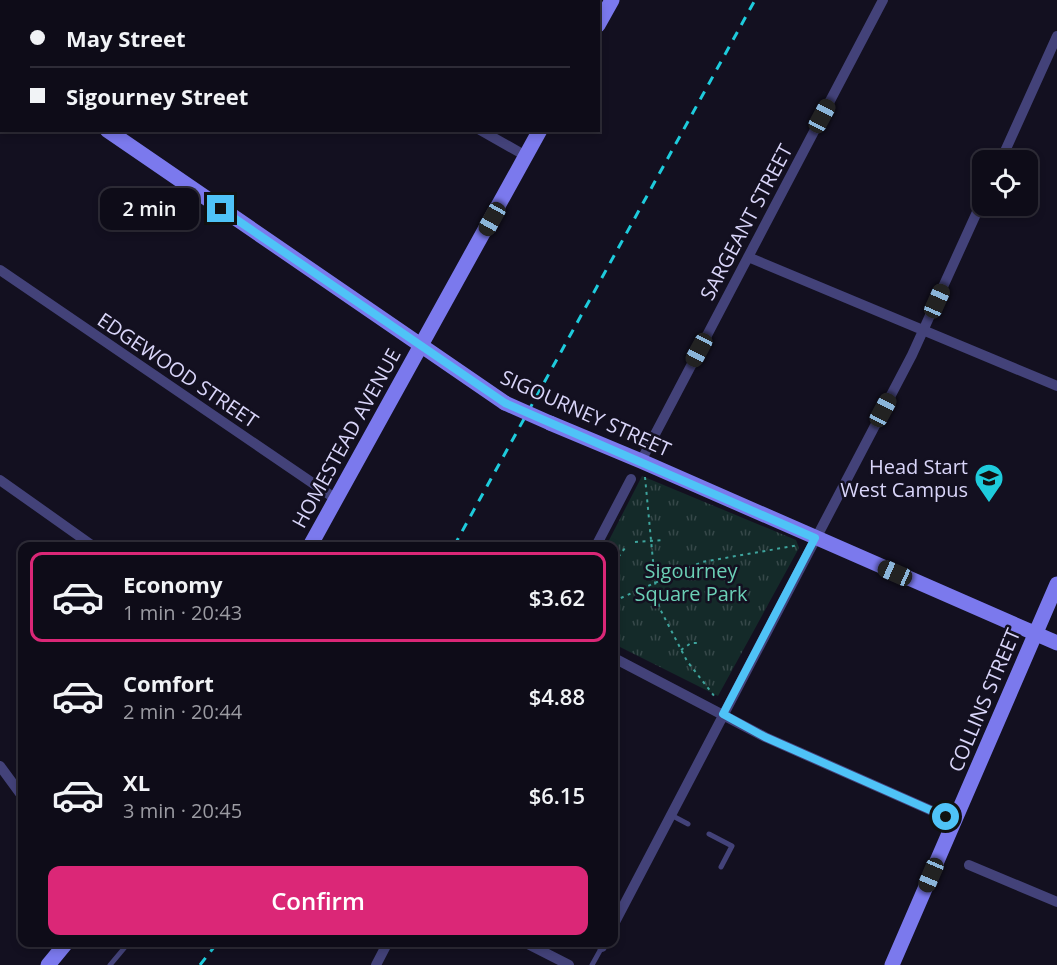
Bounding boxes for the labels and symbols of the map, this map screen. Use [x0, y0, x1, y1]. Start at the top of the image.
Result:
car [806, 96, 838, 136]
street label: SARGEANT STREET [693, 139, 799, 305]
callout: 2 min [101, 188, 200, 230]
route end [207, 195, 234, 222]
car [475, 199, 509, 239]
car [921, 281, 953, 321]
street label: EDGEWOOD STREET [92, 306, 264, 434]
car [683, 330, 715, 370]
street label: HOMESTEAD AVENUE [285, 343, 407, 533]
street label: SIGOURNEY STREET [497, 363, 675, 463]
car [867, 390, 899, 430]
place label: Head Start West Campus [840, 453, 968, 503]
school or university icon: Head Start West Campus [973, 462, 1005, 504]
park label: Sigourney Square Park [634, 557, 748, 607]
car [875, 557, 915, 589]
street label: COLLINS STREET [942, 624, 1026, 776]
route start [932, 803, 959, 830]
car [916, 855, 946, 895]

